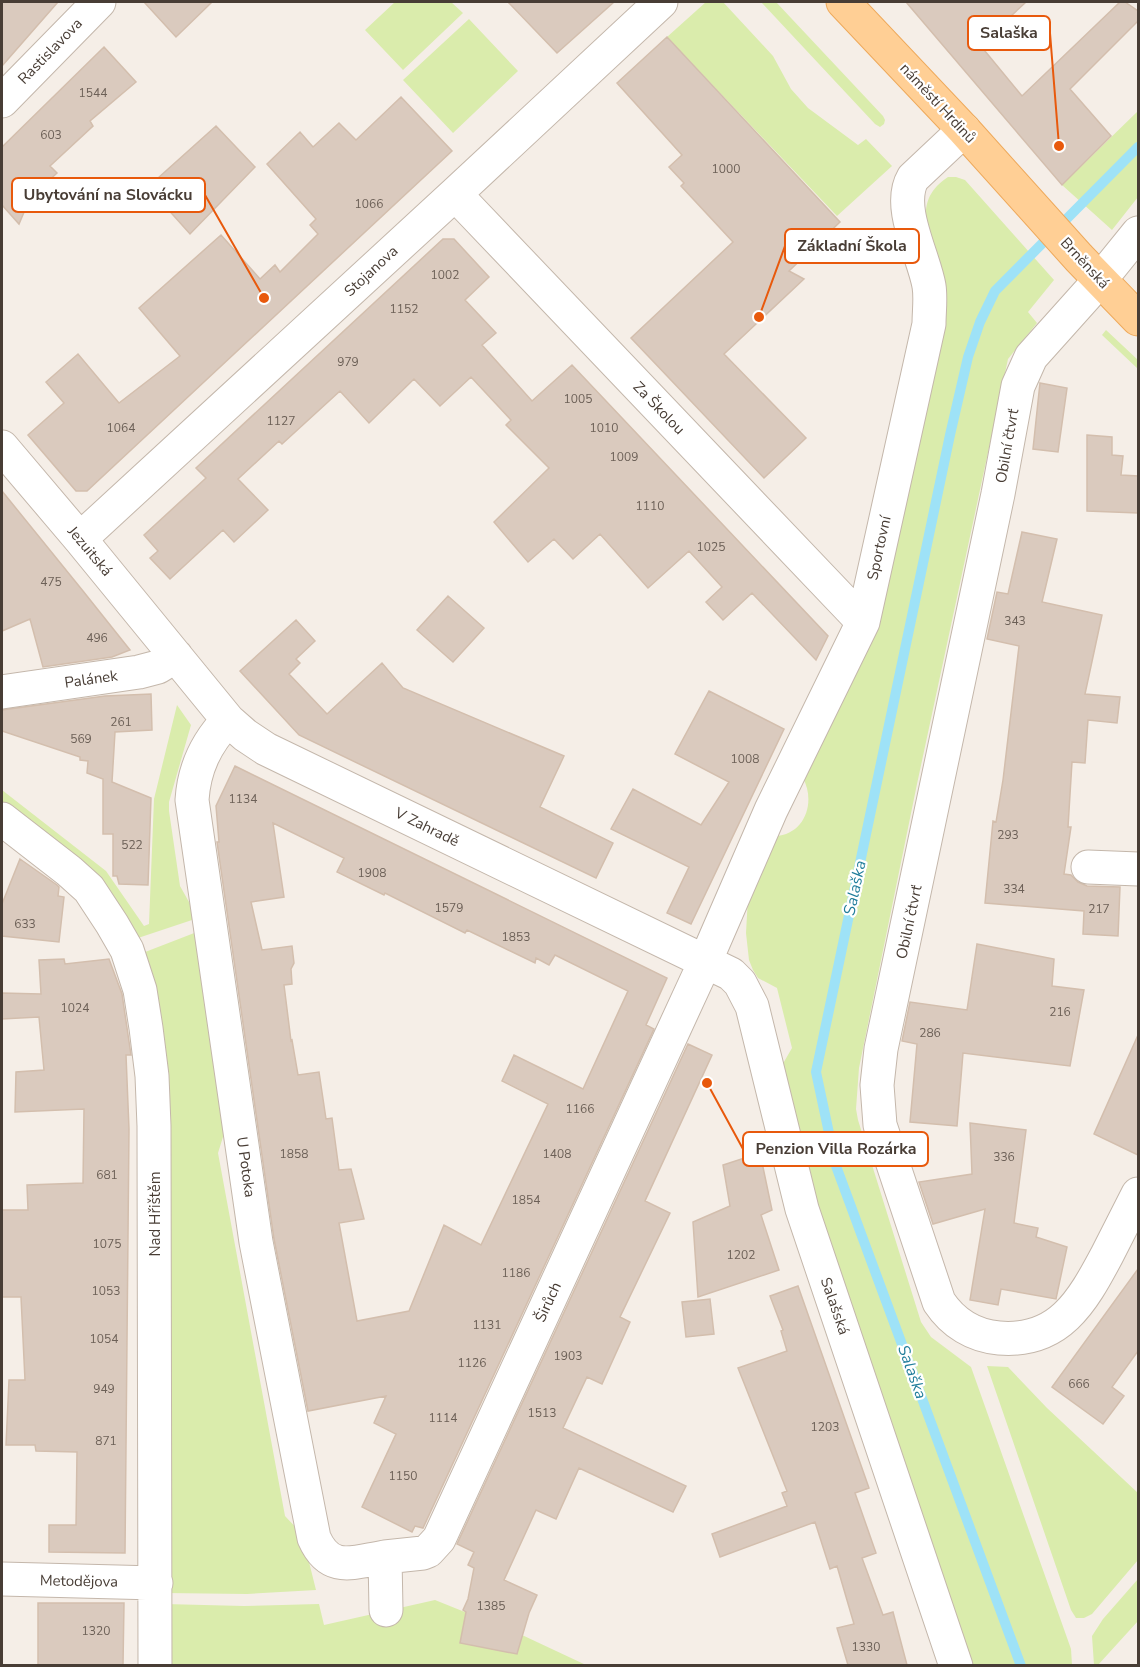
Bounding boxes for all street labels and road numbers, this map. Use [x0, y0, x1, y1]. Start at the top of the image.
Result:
street label: Rastislavova [13, 14, 87, 88]
street label: náměstí Hrdinů [896, 59, 980, 147]
street label: Brněnská [1056, 233, 1114, 293]
street label: Stojanova [340, 241, 402, 301]
street label: Za Školou [629, 376, 690, 439]
street label: Obilní čtvrť [991, 407, 1023, 485]
street label: Sportovní [862, 513, 896, 582]
street label: Jezuitská [63, 521, 117, 580]
street label: Palánek [63, 665, 119, 693]
street label: V Zahradě [391, 802, 463, 851]
street label: Obilní čtvrť [891, 882, 927, 961]
street label: U Potoka [232, 1135, 260, 1199]
street label: Nad Hřištěm [145, 1171, 165, 1257]
street label: Salašská [816, 1275, 854, 1337]
street label: Širůch [529, 1278, 566, 1325]
street label: Metodějova [40, 1570, 118, 1592]

